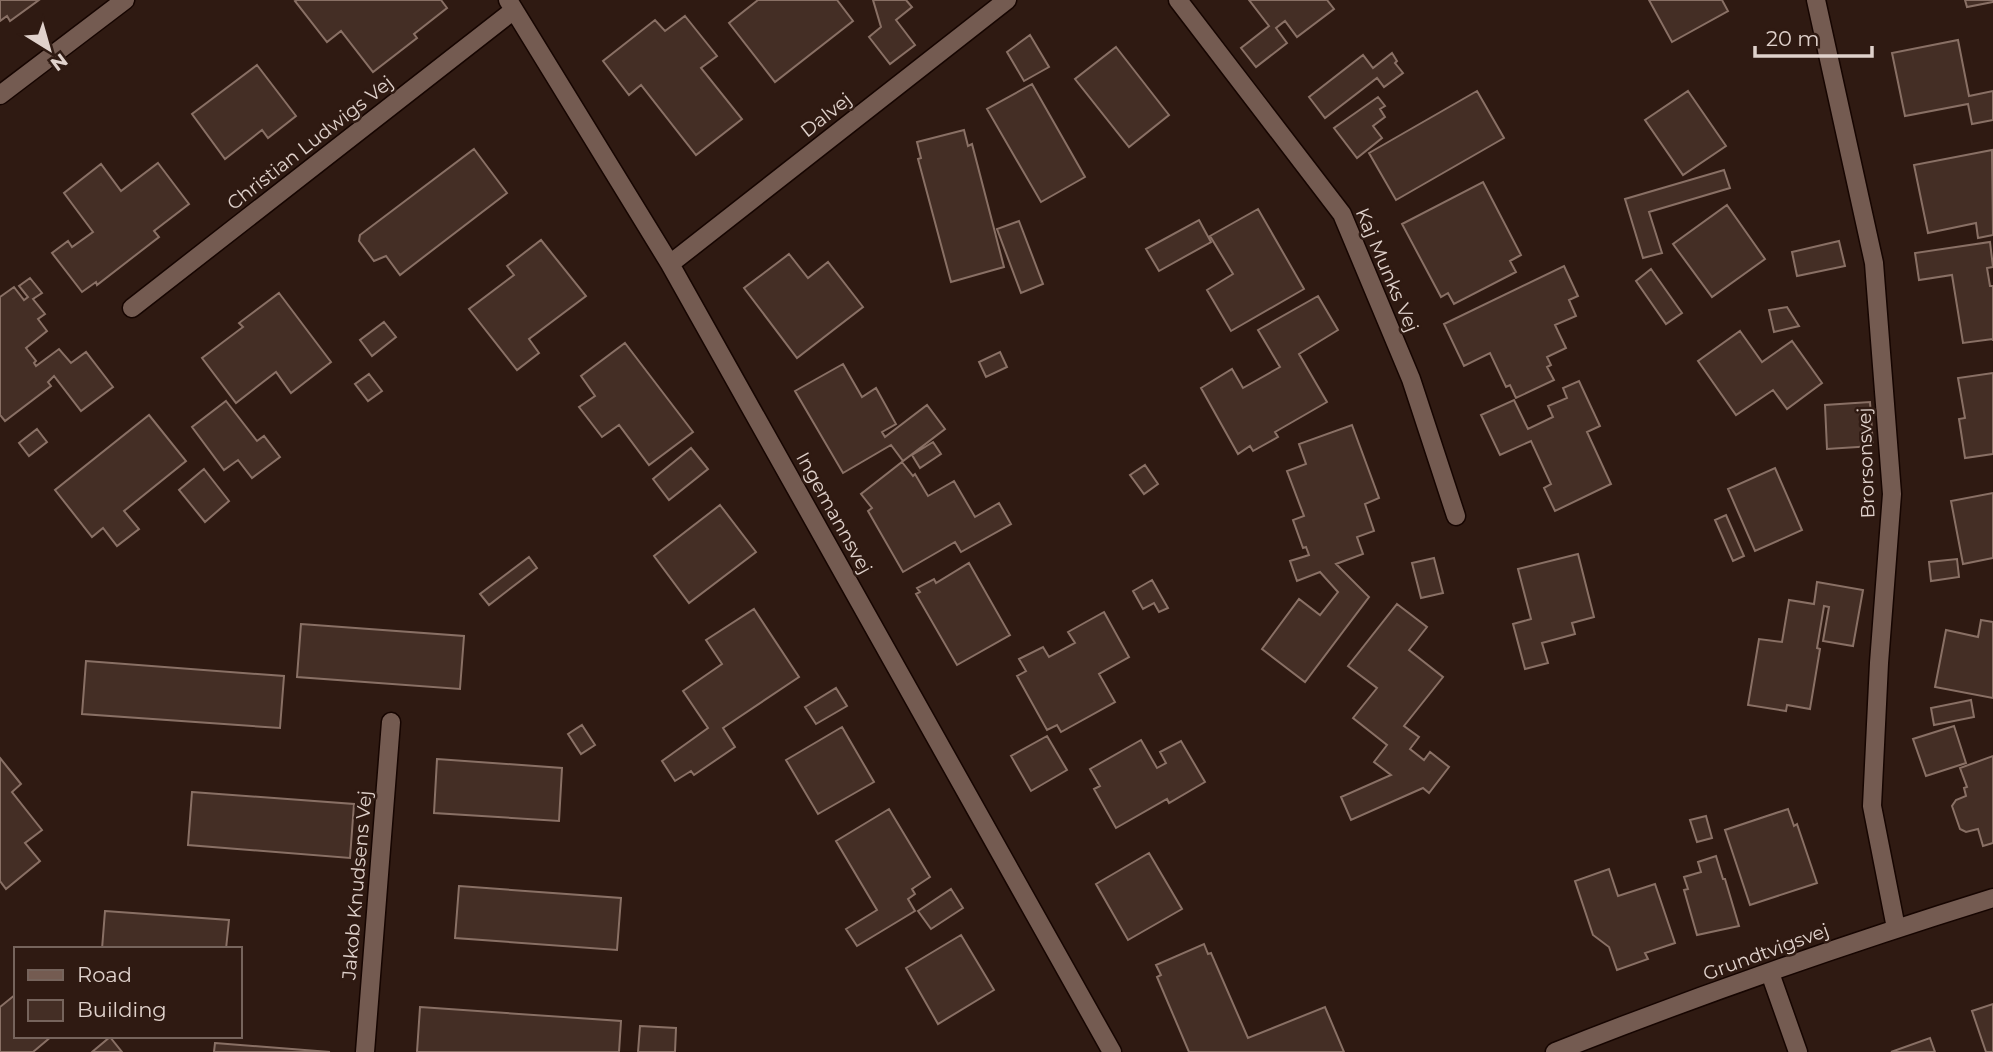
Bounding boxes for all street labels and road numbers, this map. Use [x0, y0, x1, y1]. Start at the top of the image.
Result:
street label: Christian Ludwigs Vej [222, 71, 398, 215]
street label: Dalvej [796, 88, 856, 142]
street label: Kaj Munks Vej [1351, 205, 1423, 335]
street label: Brorsonsvej [1853, 407, 1879, 519]
street label: Ingemannsvej [791, 448, 877, 578]
street label: Jakob Knudsens Vej [337, 789, 377, 982]
street label: Grundtvigsvej [1700, 919, 1832, 985]

